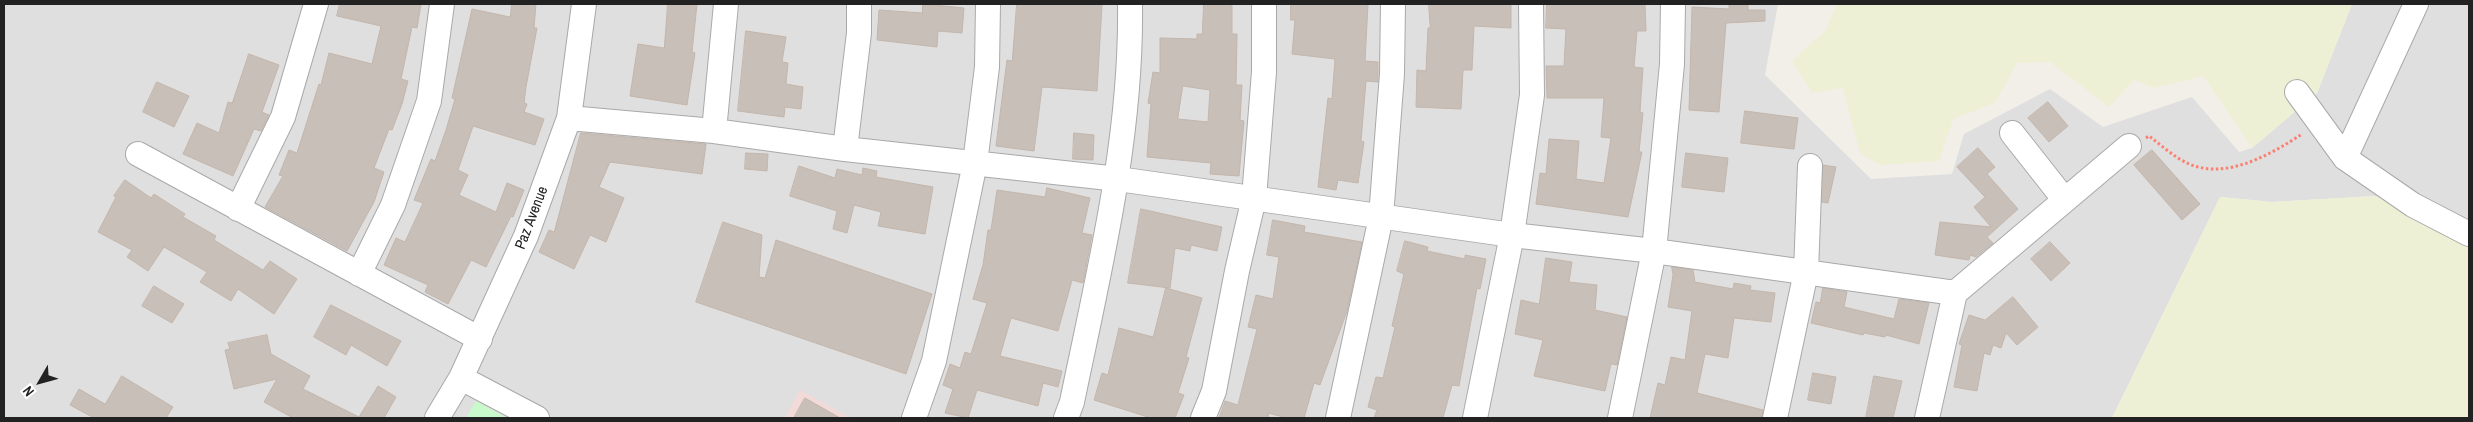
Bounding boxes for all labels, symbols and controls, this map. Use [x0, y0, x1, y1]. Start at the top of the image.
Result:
street label: Paz Avenue [512, 184, 552, 252]
north arrow [15, 357, 65, 407]
text: N [19, 382, 38, 400]

